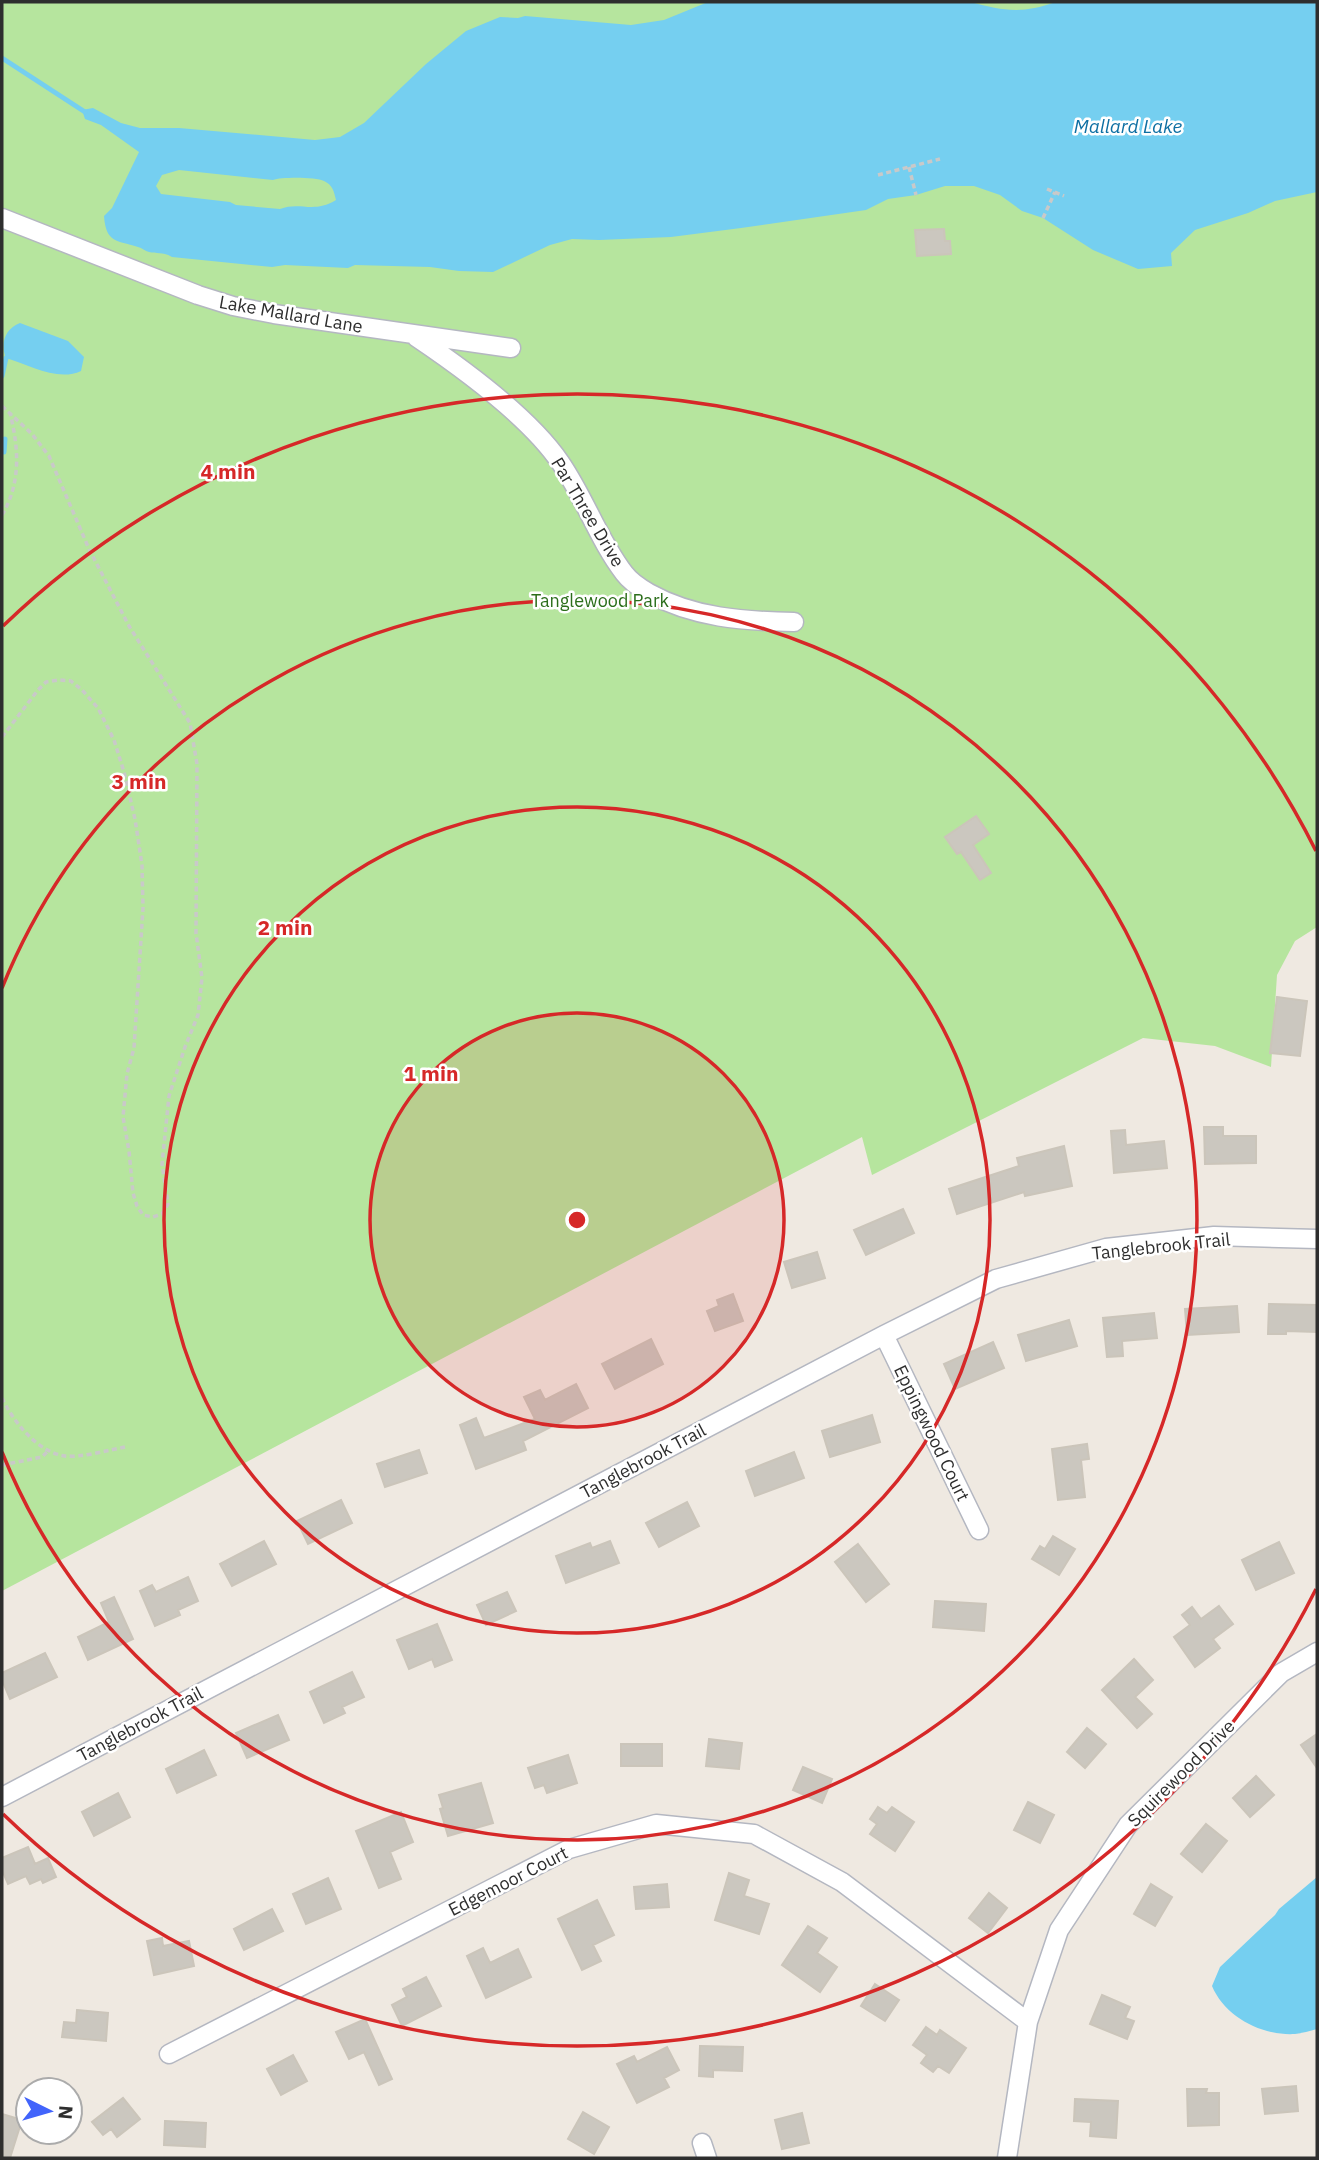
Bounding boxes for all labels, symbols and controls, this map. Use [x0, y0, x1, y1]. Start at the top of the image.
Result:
water label: Mallard Lake [1074, 114, 1182, 138]
street label: Lake Mallard Lane [217, 290, 365, 338]
street label: Par Three Drive [546, 453, 630, 571]
text: 4 min [201, 457, 255, 485]
park label: Tanglewood Park [531, 589, 670, 612]
text: 3 min [112, 767, 166, 795]
text: 2 min [258, 913, 312, 941]
text: 1 min [404, 1059, 458, 1087]
centre of rings [565, 1208, 589, 1232]
street label: Tanglebrook Trail [1091, 1227, 1231, 1265]
street label: Eppingwood Court [889, 1361, 975, 1505]
street label: Tanglebrook Trail [576, 1418, 710, 1504]
street label: Tanglebrook Trail [73, 1681, 207, 1767]
street label: Squirewood Drive [1123, 1714, 1240, 1831]
street label: Edgemoor Court [444, 1841, 572, 1921]
north arrow [14, 2076, 84, 2146]
text: N [53, 2105, 78, 2120]

